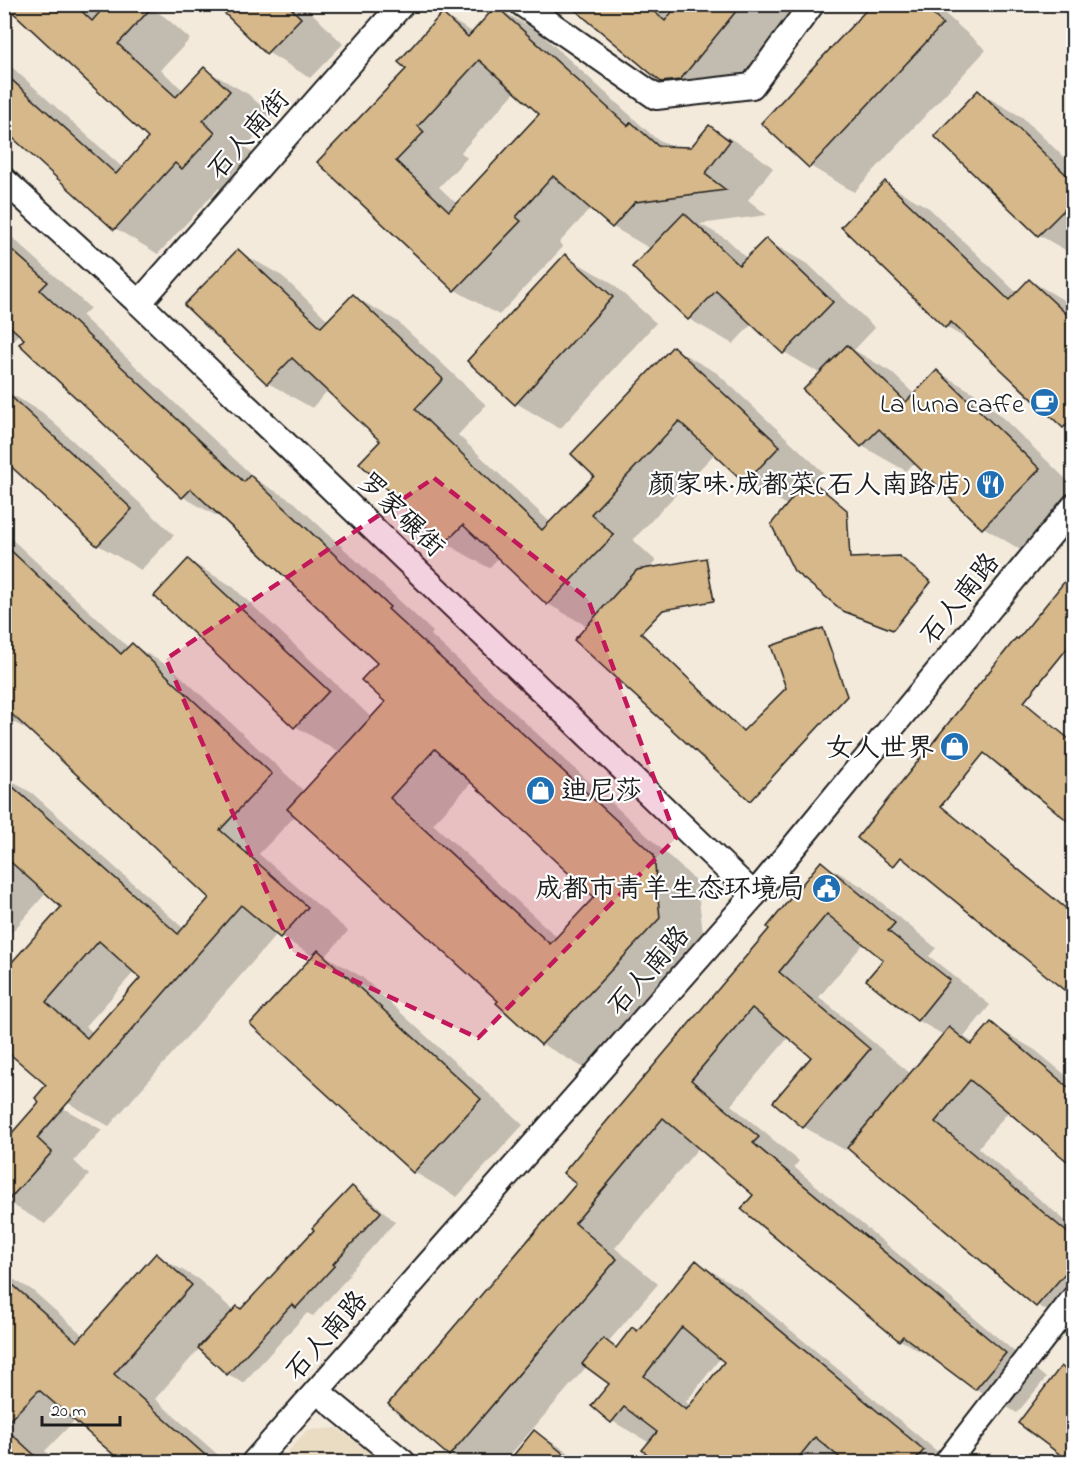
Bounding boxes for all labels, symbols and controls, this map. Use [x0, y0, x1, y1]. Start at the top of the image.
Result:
street label: 石人南街 [200, 82, 300, 189]
place label: La luna caffe [880, 386, 1025, 425]
cafe icon: La luna caffe [1029, 387, 1061, 419]
street label: 罗家碾街 [348, 464, 453, 567]
place label: 颜家味·成都菜(石人南路店) [648, 467, 970, 506]
restaurant icon: 颜家味·成都菜(石人南路店) [975, 468, 1007, 500]
street label: 石人南路 [912, 545, 1010, 654]
place label: 女人世界 [826, 730, 934, 769]
shop icon: 女人世界 [939, 731, 971, 763]
place label: 迪尼莎 [561, 773, 642, 812]
shop icon: 迪尼莎 [524, 774, 556, 806]
place label: 成都市青羊生态环境局 [535, 871, 805, 910]
public building icon: 成都市青羊生态环境局 [810, 872, 842, 904]
street label: 石人南路 [600, 918, 700, 1025]
street label: 石人南路 [278, 1283, 378, 1390]
scale bar [42, 1389, 120, 1427]
text: 20 m [51, 1399, 86, 1425]

